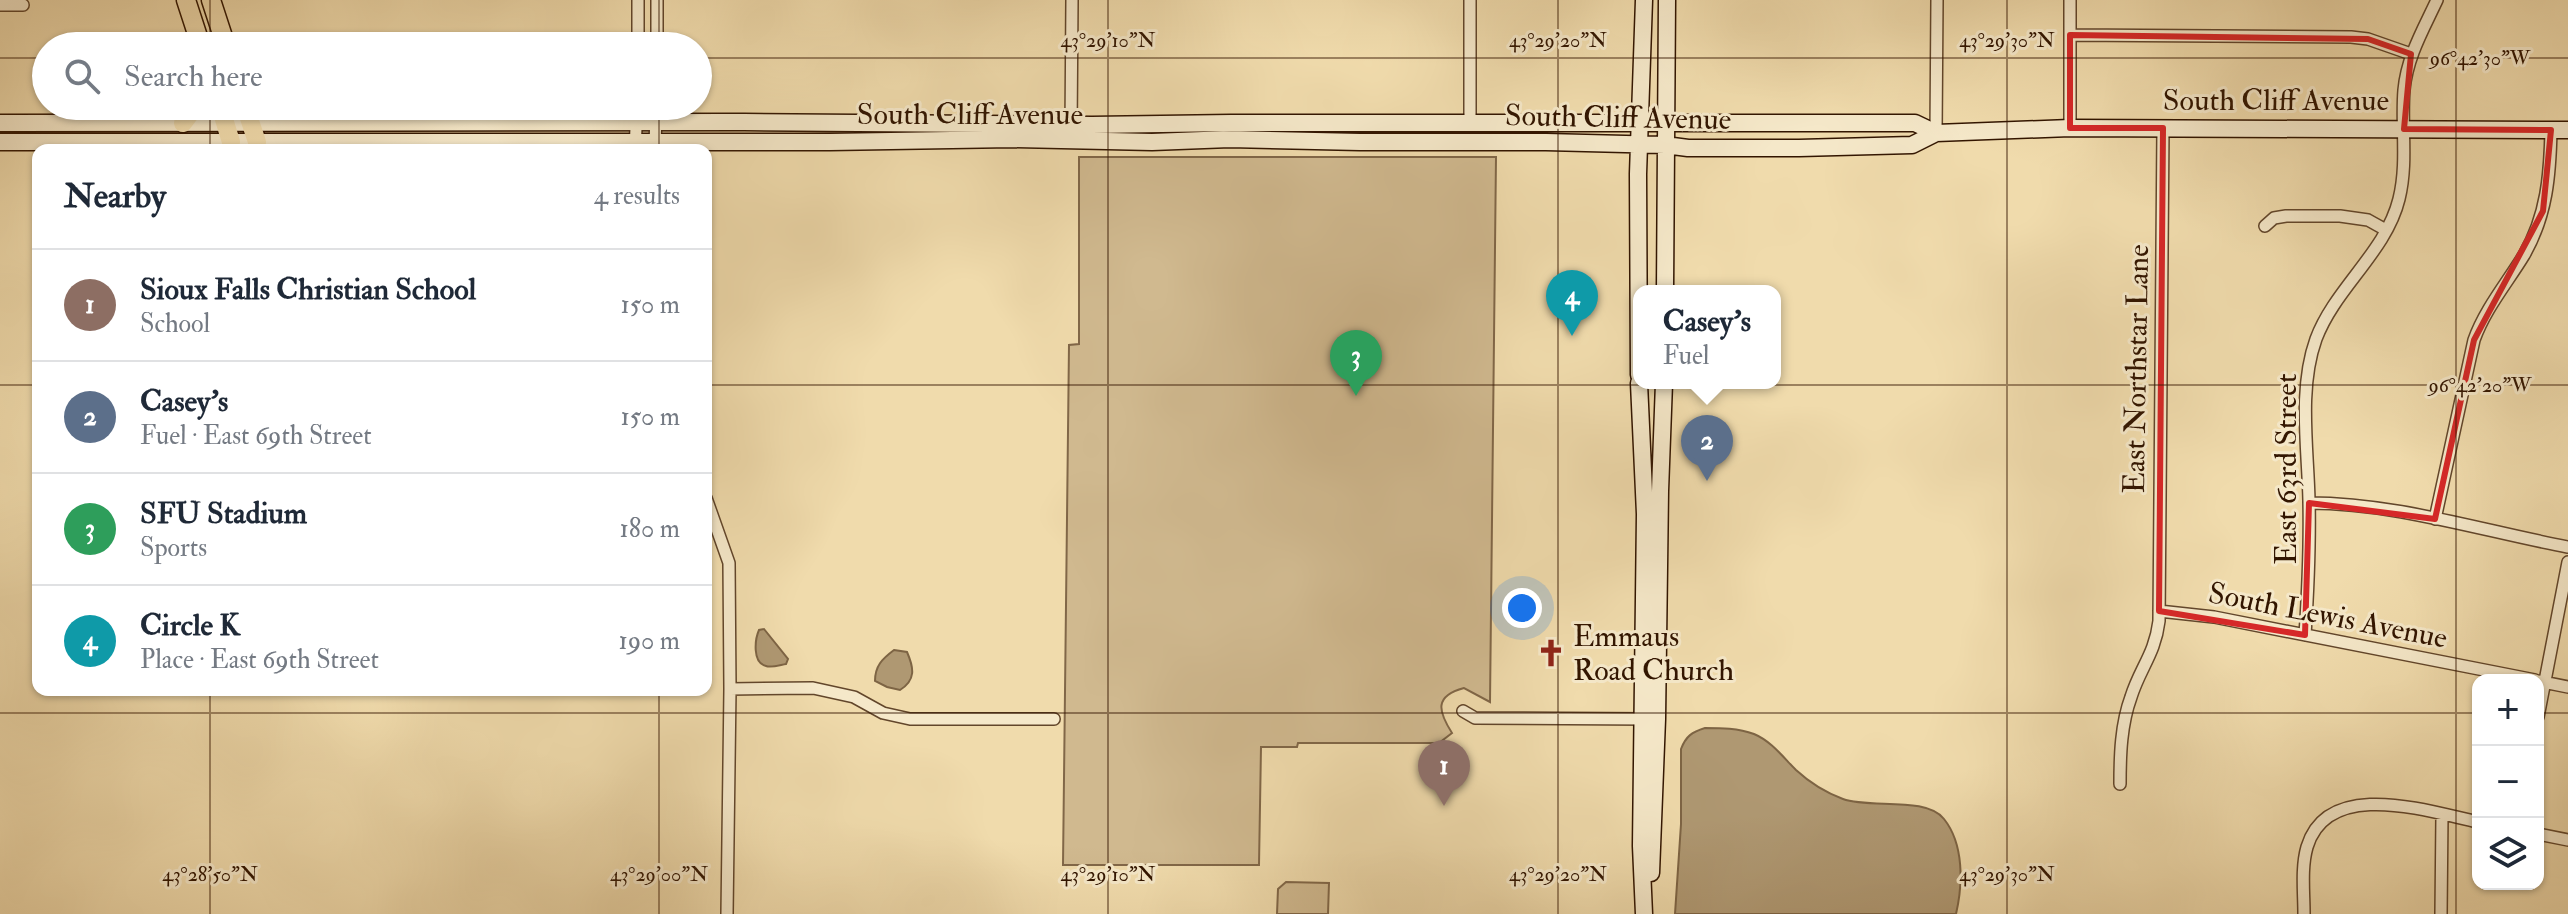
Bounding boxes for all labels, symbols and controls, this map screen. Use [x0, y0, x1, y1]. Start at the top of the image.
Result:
text: 43°29'10"N [1061, 28, 1156, 53]
text: 43°29'20"N [1509, 28, 1607, 53]
text: 43°29'30"N [1959, 28, 2055, 53]
search box [32, 32, 712, 120]
text: 96°42'30"W [2428, 46, 2531, 71]
icon: search [60, 54, 104, 98]
text: Search here [124, 58, 263, 95]
street label: South Cliff Avenue [2163, 82, 2389, 119]
street label: South Cliff Avenue [857, 96, 1083, 133]
street label: South Cliff Avenue [1505, 97, 1731, 138]
text: Nearby [64, 175, 166, 218]
text: 4 results [594, 180, 680, 212]
street label: East Northstar Lane [2116, 244, 2157, 494]
pin: 4 [1546, 270, 1598, 336]
text: Sioux Falls Christian School [140, 271, 476, 308]
popup [1633, 285, 1781, 389]
text: 1 [85, 289, 95, 321]
text: 150 m [621, 289, 680, 321]
text: Casey's [1663, 303, 1751, 340]
text: School [140, 308, 210, 340]
pin: 3 [1330, 330, 1382, 396]
text: Fuel [1663, 340, 1710, 372]
street label: East 63rd Street [2268, 373, 2305, 565]
text: 96°42'20"W [2427, 373, 2532, 398]
text: Casey's [140, 383, 228, 420]
text: 2 [83, 401, 97, 433]
text: 150 m [621, 401, 680, 433]
pin: 2 [1681, 415, 1733, 481]
text: Fuel · East 69th Street [140, 420, 372, 452]
text: SFU Stadium [140, 495, 307, 532]
text: 3 [85, 513, 95, 545]
text: 180 m [620, 513, 680, 545]
text: Sports [140, 532, 207, 564]
street label: South Lewis Avenue [2205, 574, 2450, 657]
your location [1502, 588, 1542, 628]
text: Circle K [140, 607, 240, 644]
place label: Emmaus Road Church [1573, 618, 1734, 689]
text: 4 [83, 625, 97, 657]
text: 190 m [619, 625, 680, 657]
church icon: Emmaus Road Church [1536, 638, 1566, 668]
text: Place · East 69th Street [140, 644, 379, 676]
map controls [2472, 674, 2544, 890]
button: + [2472, 674, 2544, 746]
pin: 1 [1418, 740, 1470, 806]
button: − [2472, 746, 2544, 818]
button: layers [2472, 818, 2544, 890]
text: 43°28'50"N [162, 862, 258, 887]
text: 43°29'00"N [610, 862, 708, 887]
text: 43°29'10"N [1061, 862, 1156, 887]
text: 43°29'20"N [1509, 862, 1607, 887]
text: 43°29'30"N [1959, 862, 2055, 887]

